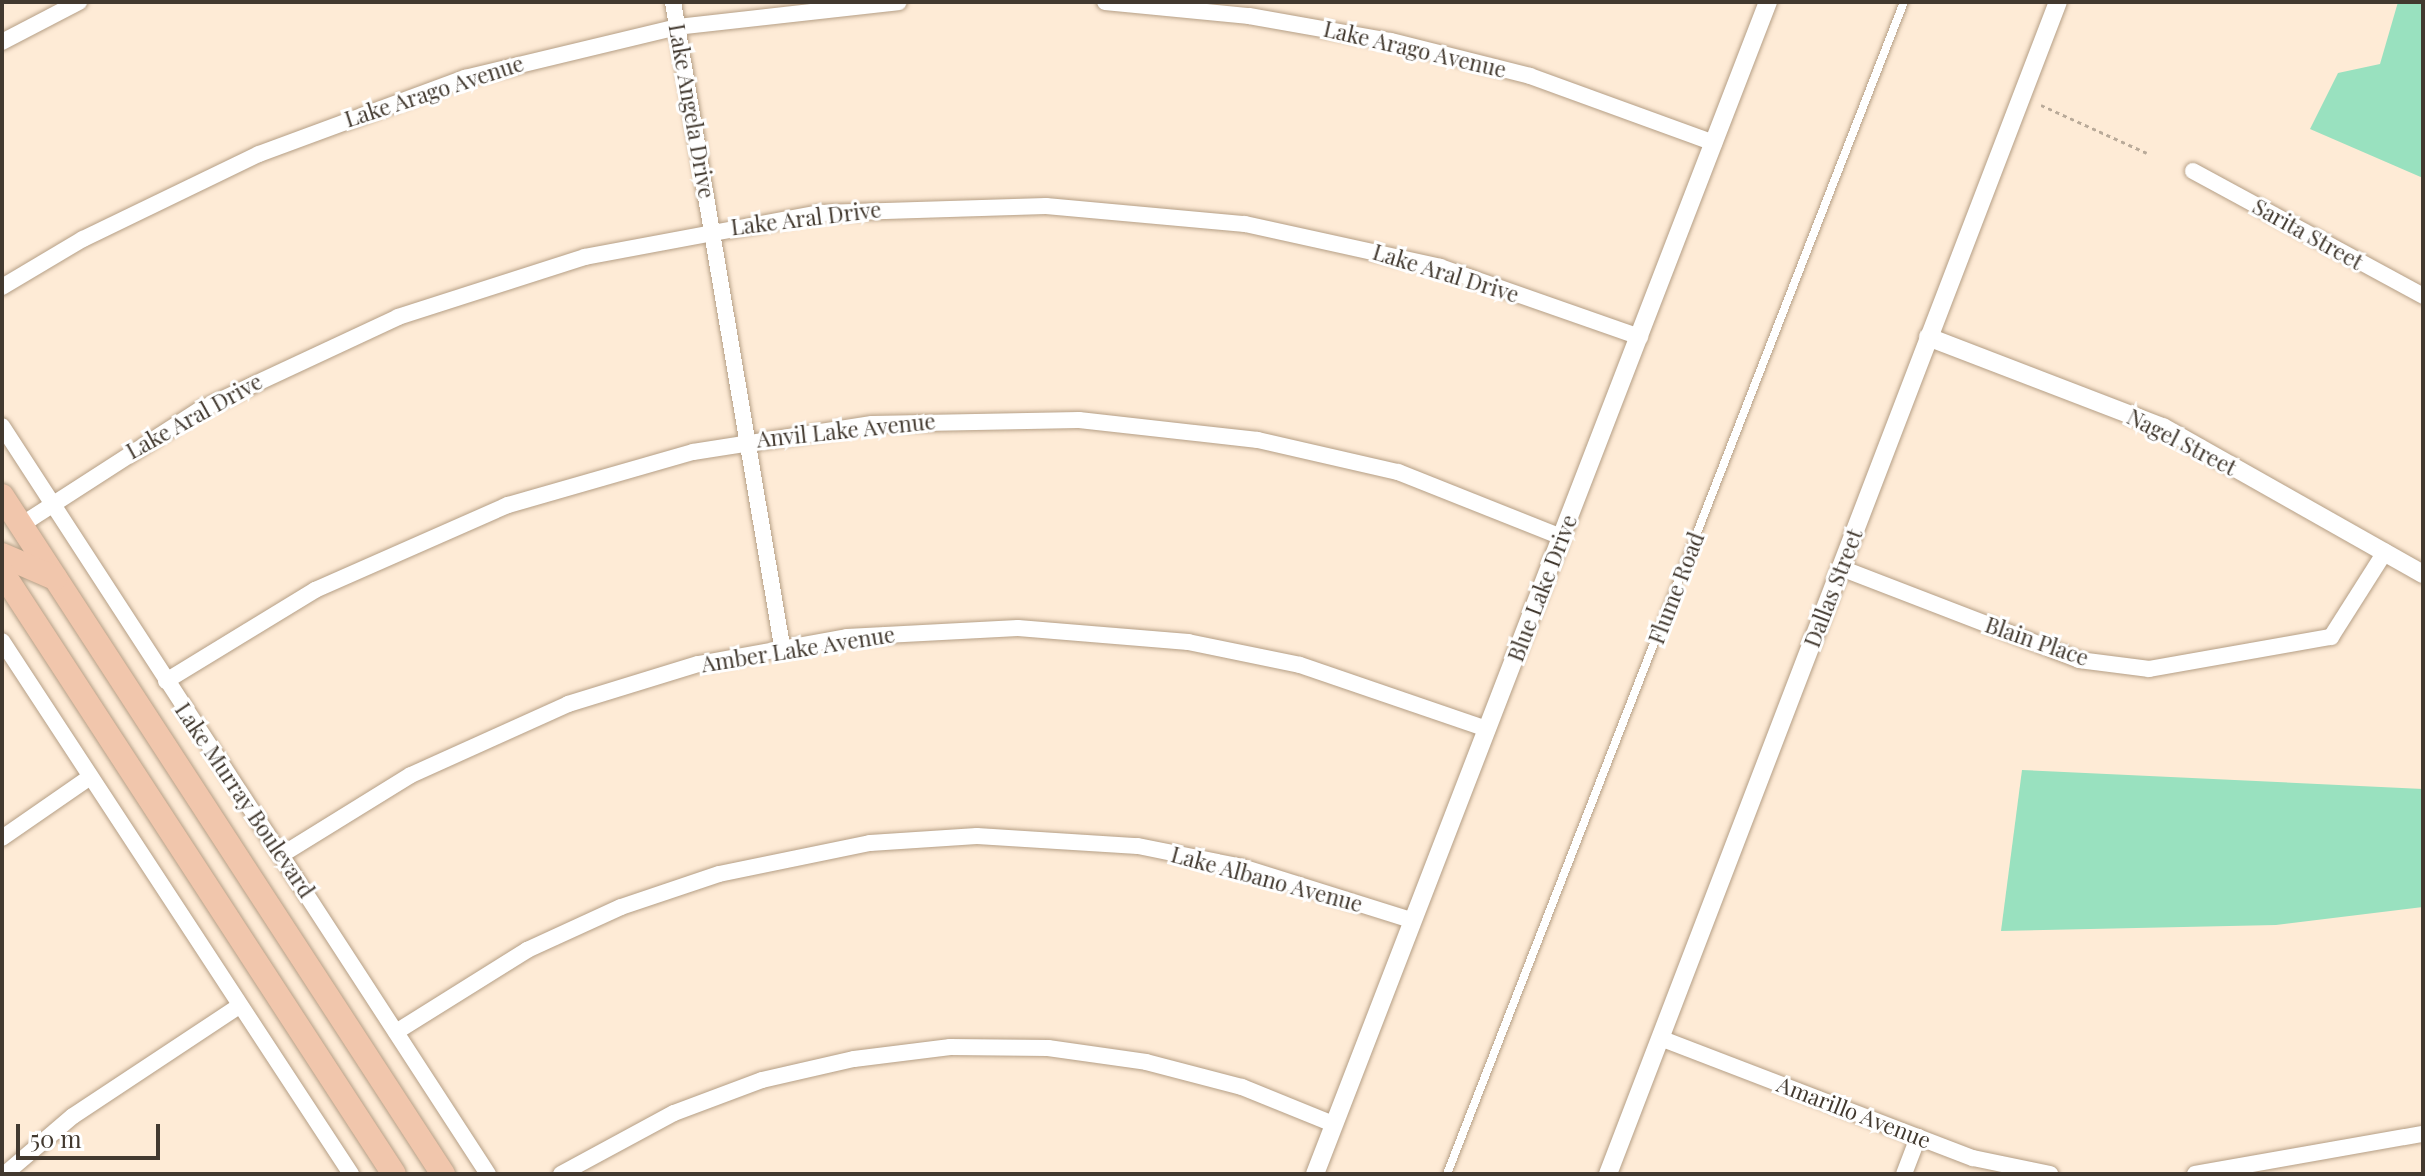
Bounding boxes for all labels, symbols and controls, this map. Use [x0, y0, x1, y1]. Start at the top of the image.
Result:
street label: Lake Arago Avenue [1320, 15, 1510, 83]
street label: Lake Angela Drive [664, 21, 720, 201]
street label: Lake Arago Avenue [340, 49, 528, 133]
street label: Sarita Street [2248, 193, 2368, 275]
street label: Lake Aral Drive [729, 196, 883, 240]
street label: Lake Aral Drive [1369, 238, 1523, 308]
street label: Lake Aral Drive [121, 368, 267, 464]
street label: Nagel Street [2123, 403, 2241, 481]
street label: Anvil Lake Avenue [755, 407, 937, 453]
street label: Blue Lake Drive [1502, 511, 1582, 665]
street label: Dallas Street [1798, 525, 1868, 651]
street label: Flume Road [1643, 528, 1709, 648]
street label: Blain Place [1982, 611, 2092, 671]
street label: Amber Lake Avenue [699, 621, 897, 677]
street label: Lake Murray Boulevard [170, 697, 320, 903]
street label: Lake Albano Avenue [1168, 841, 1366, 917]
street label: Amarillo Avenue [1773, 1070, 1935, 1154]
scale bar [20, 1108, 164, 1158]
text: 50 m [30, 1122, 82, 1154]

